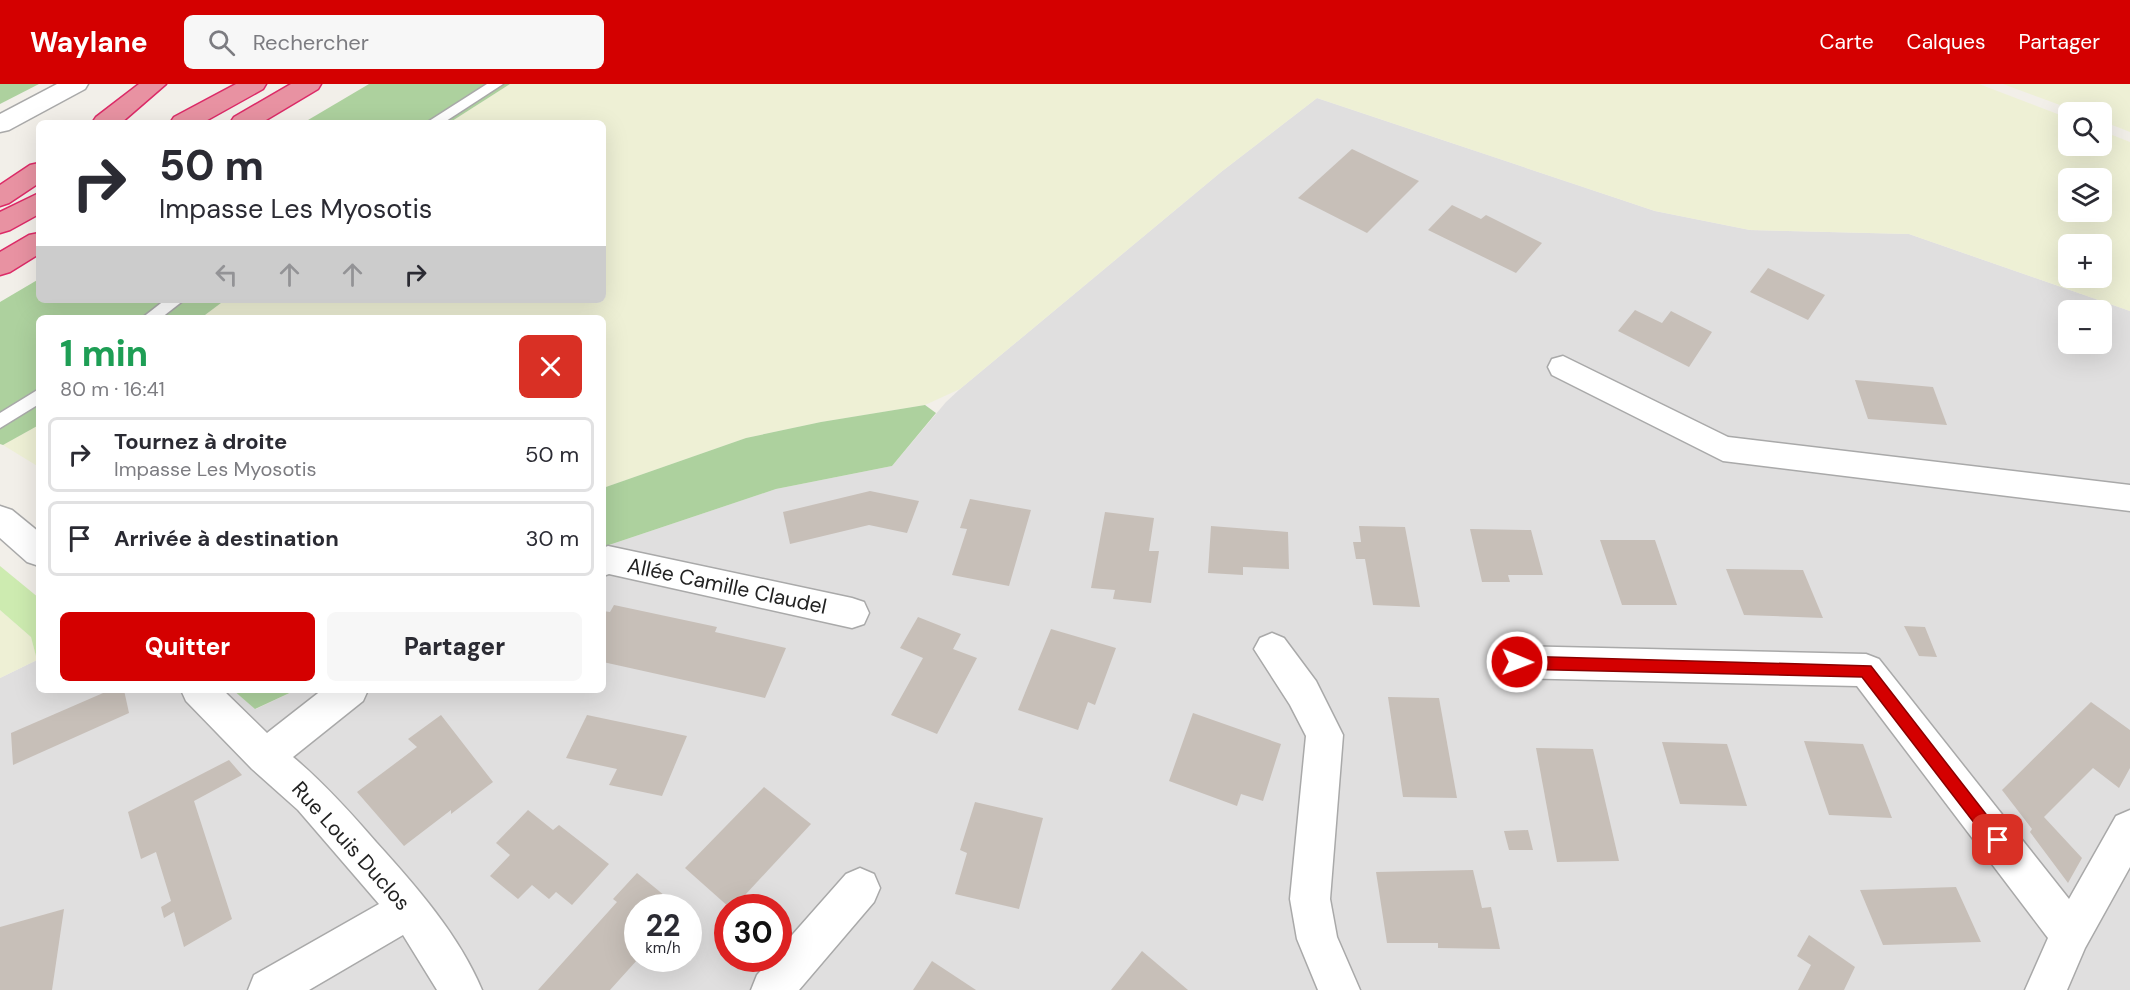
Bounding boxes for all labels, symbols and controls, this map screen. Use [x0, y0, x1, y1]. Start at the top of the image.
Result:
search box [184, 15, 604, 69]
text: Waylane [30, 24, 148, 61]
icon: search [205, 26, 238, 59]
text: Rechercher [253, 28, 369, 57]
text: Carte [1819, 28, 1874, 56]
text: Calques [1907, 28, 1985, 56]
text: Partager [2018, 28, 2100, 56]
map controls [2058, 102, 2112, 354]
button: search [2058, 102, 2112, 156]
text: 50 m [159, 138, 264, 193]
icon: right [60, 144, 138, 222]
button: layers [2058, 168, 2112, 222]
text: Impasse Les Myosotis [159, 191, 432, 226]
button: + [2058, 234, 2112, 288]
icon: left [210, 258, 243, 291]
icon: ahead [273, 258, 306, 291]
icon: ahead [336, 258, 369, 291]
icon: right [399, 258, 432, 291]
button: − [2058, 300, 2112, 354]
text: 1 min [60, 330, 148, 377]
button: close [519, 335, 582, 398]
text: 80 m · 16:41 [60, 376, 165, 402]
text: Tournez à droite [114, 427, 287, 456]
icon: right [63, 438, 96, 471]
text: 50 m [525, 440, 579, 469]
text: Impasse Les Myosotis [114, 456, 317, 482]
icon: arrive [63, 522, 96, 555]
text: Arrivée à destination [114, 524, 339, 553]
text: 30 m [525, 524, 579, 553]
street label: Allée Camille Claudel [625, 551, 829, 621]
button: Quitter [60, 612, 315, 681]
button: Partager [327, 612, 582, 681]
position arrow [1485, 630, 1549, 694]
street label: Rue Louis Duclos [286, 776, 416, 916]
pin [1972, 814, 2023, 865]
icon: arrive [1981, 823, 2014, 856]
speed limit sign: 30 [714, 894, 792, 972]
text: 22 [646, 906, 680, 945]
text: km/h [645, 938, 681, 958]

